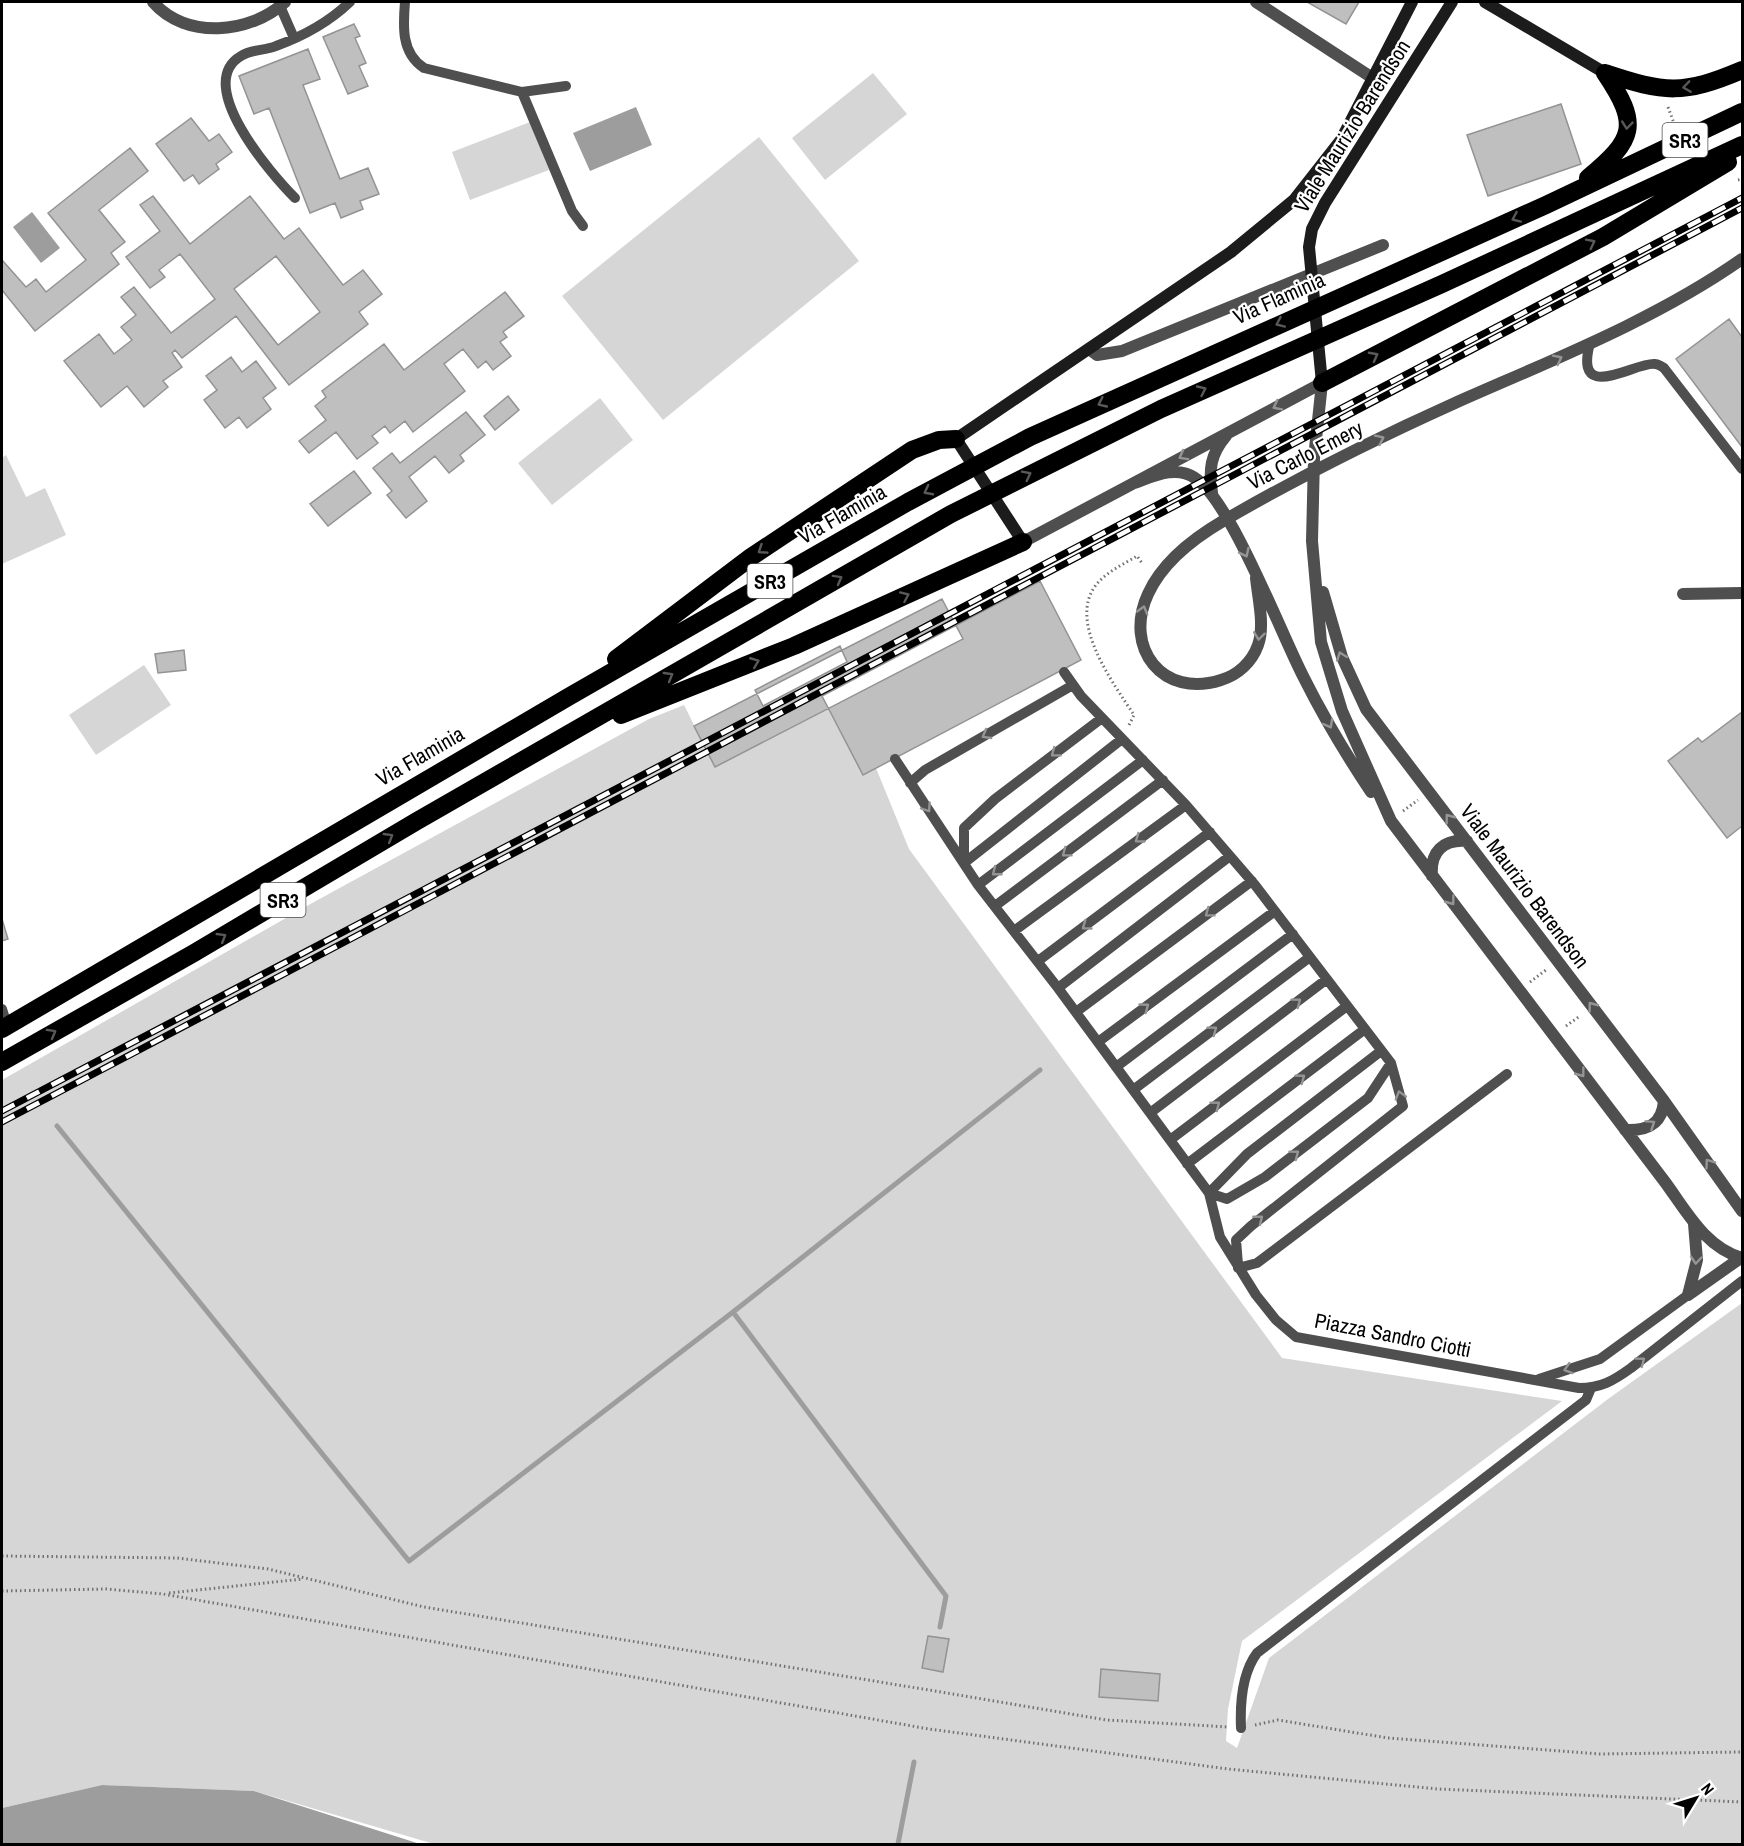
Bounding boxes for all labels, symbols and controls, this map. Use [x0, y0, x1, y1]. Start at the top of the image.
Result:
street label: Viale Maurizio Barendson [1287, 34, 1417, 218]
one-way arrow [1682, 81, 1692, 93]
one-way arrow [1621, 120, 1634, 130]
road number: SR3 [1662, 123, 1708, 157]
one-way arrow [1511, 211, 1522, 223]
one-way arrow [1585, 239, 1595, 250]
street label: Via Flaminia [1229, 265, 1330, 331]
one-way arrow [1275, 315, 1286, 327]
one-way arrow [1367, 352, 1378, 364]
one-way arrow [1551, 355, 1562, 366]
one-way arrow [1196, 385, 1207, 397]
one-way arrow [1097, 395, 1108, 407]
one-way arrow [1273, 399, 1283, 410]
street label: Via Carlo Emery [1242, 413, 1368, 497]
one-way arrow [1374, 435, 1385, 447]
one-way arrow [1179, 449, 1189, 460]
one-way arrow [1021, 471, 1032, 483]
street label: Via Flaminia [793, 477, 892, 551]
one-way arrow [924, 484, 934, 495]
one-way arrow [758, 543, 769, 554]
one-way arrow [1237, 547, 1249, 558]
road number: SR3 [748, 564, 792, 598]
one-way arrow [831, 575, 842, 586]
one-way arrow [899, 591, 910, 603]
one-way arrow [1136, 605, 1148, 616]
one-way arrow [1253, 632, 1265, 641]
one-way arrow [1336, 651, 1349, 662]
one-way arrow [749, 656, 760, 669]
one-way arrow [663, 672, 673, 684]
one-way arrow [1322, 718, 1333, 728]
street label: Via Flaminia [371, 719, 470, 793]
one-way arrow [982, 728, 992, 739]
one-way arrow [1051, 746, 1062, 757]
street label: Viale Maurizio Barendson [1454, 798, 1596, 974]
one-way arrow [920, 802, 931, 813]
one-way arrow [1445, 813, 1456, 824]
one-way arrow [383, 832, 394, 844]
one-way arrow [1135, 832, 1146, 843]
one-way arrow [1062, 846, 1073, 857]
one-way arrow [992, 864, 1003, 875]
road number: SR3 [260, 883, 306, 917]
one-way arrow [1444, 894, 1455, 905]
one-way arrow [1204, 906, 1215, 917]
one-way arrow [1082, 919, 1093, 930]
one-way arrow [216, 932, 226, 944]
one-way arrow [1290, 998, 1301, 1009]
one-way arrow [1589, 1002, 1600, 1013]
one-way arrow [1138, 1003, 1149, 1014]
one-way arrow [1207, 1026, 1218, 1037]
one-way arrow [46, 1029, 57, 1040]
one-way arrow [1574, 1067, 1585, 1078]
one-way arrow [1294, 1074, 1305, 1085]
one-way arrow [1395, 1090, 1407, 1101]
one-way arrow [1210, 1101, 1221, 1112]
one-way arrow [1645, 1120, 1656, 1131]
one-way arrow [1289, 1150, 1300, 1161]
one-way arrow [1705, 1158, 1716, 1169]
one-way arrow [1252, 1216, 1263, 1227]
one-way arrow [1690, 1255, 1703, 1264]
street label: Piazza Sandro Ciotti [1312, 1306, 1474, 1364]
one-way arrow [1634, 1357, 1645, 1368]
one-way arrow [1563, 1362, 1574, 1374]
north arrow [1666, 1768, 1726, 1828]
text: N [1696, 1778, 1719, 1799]

